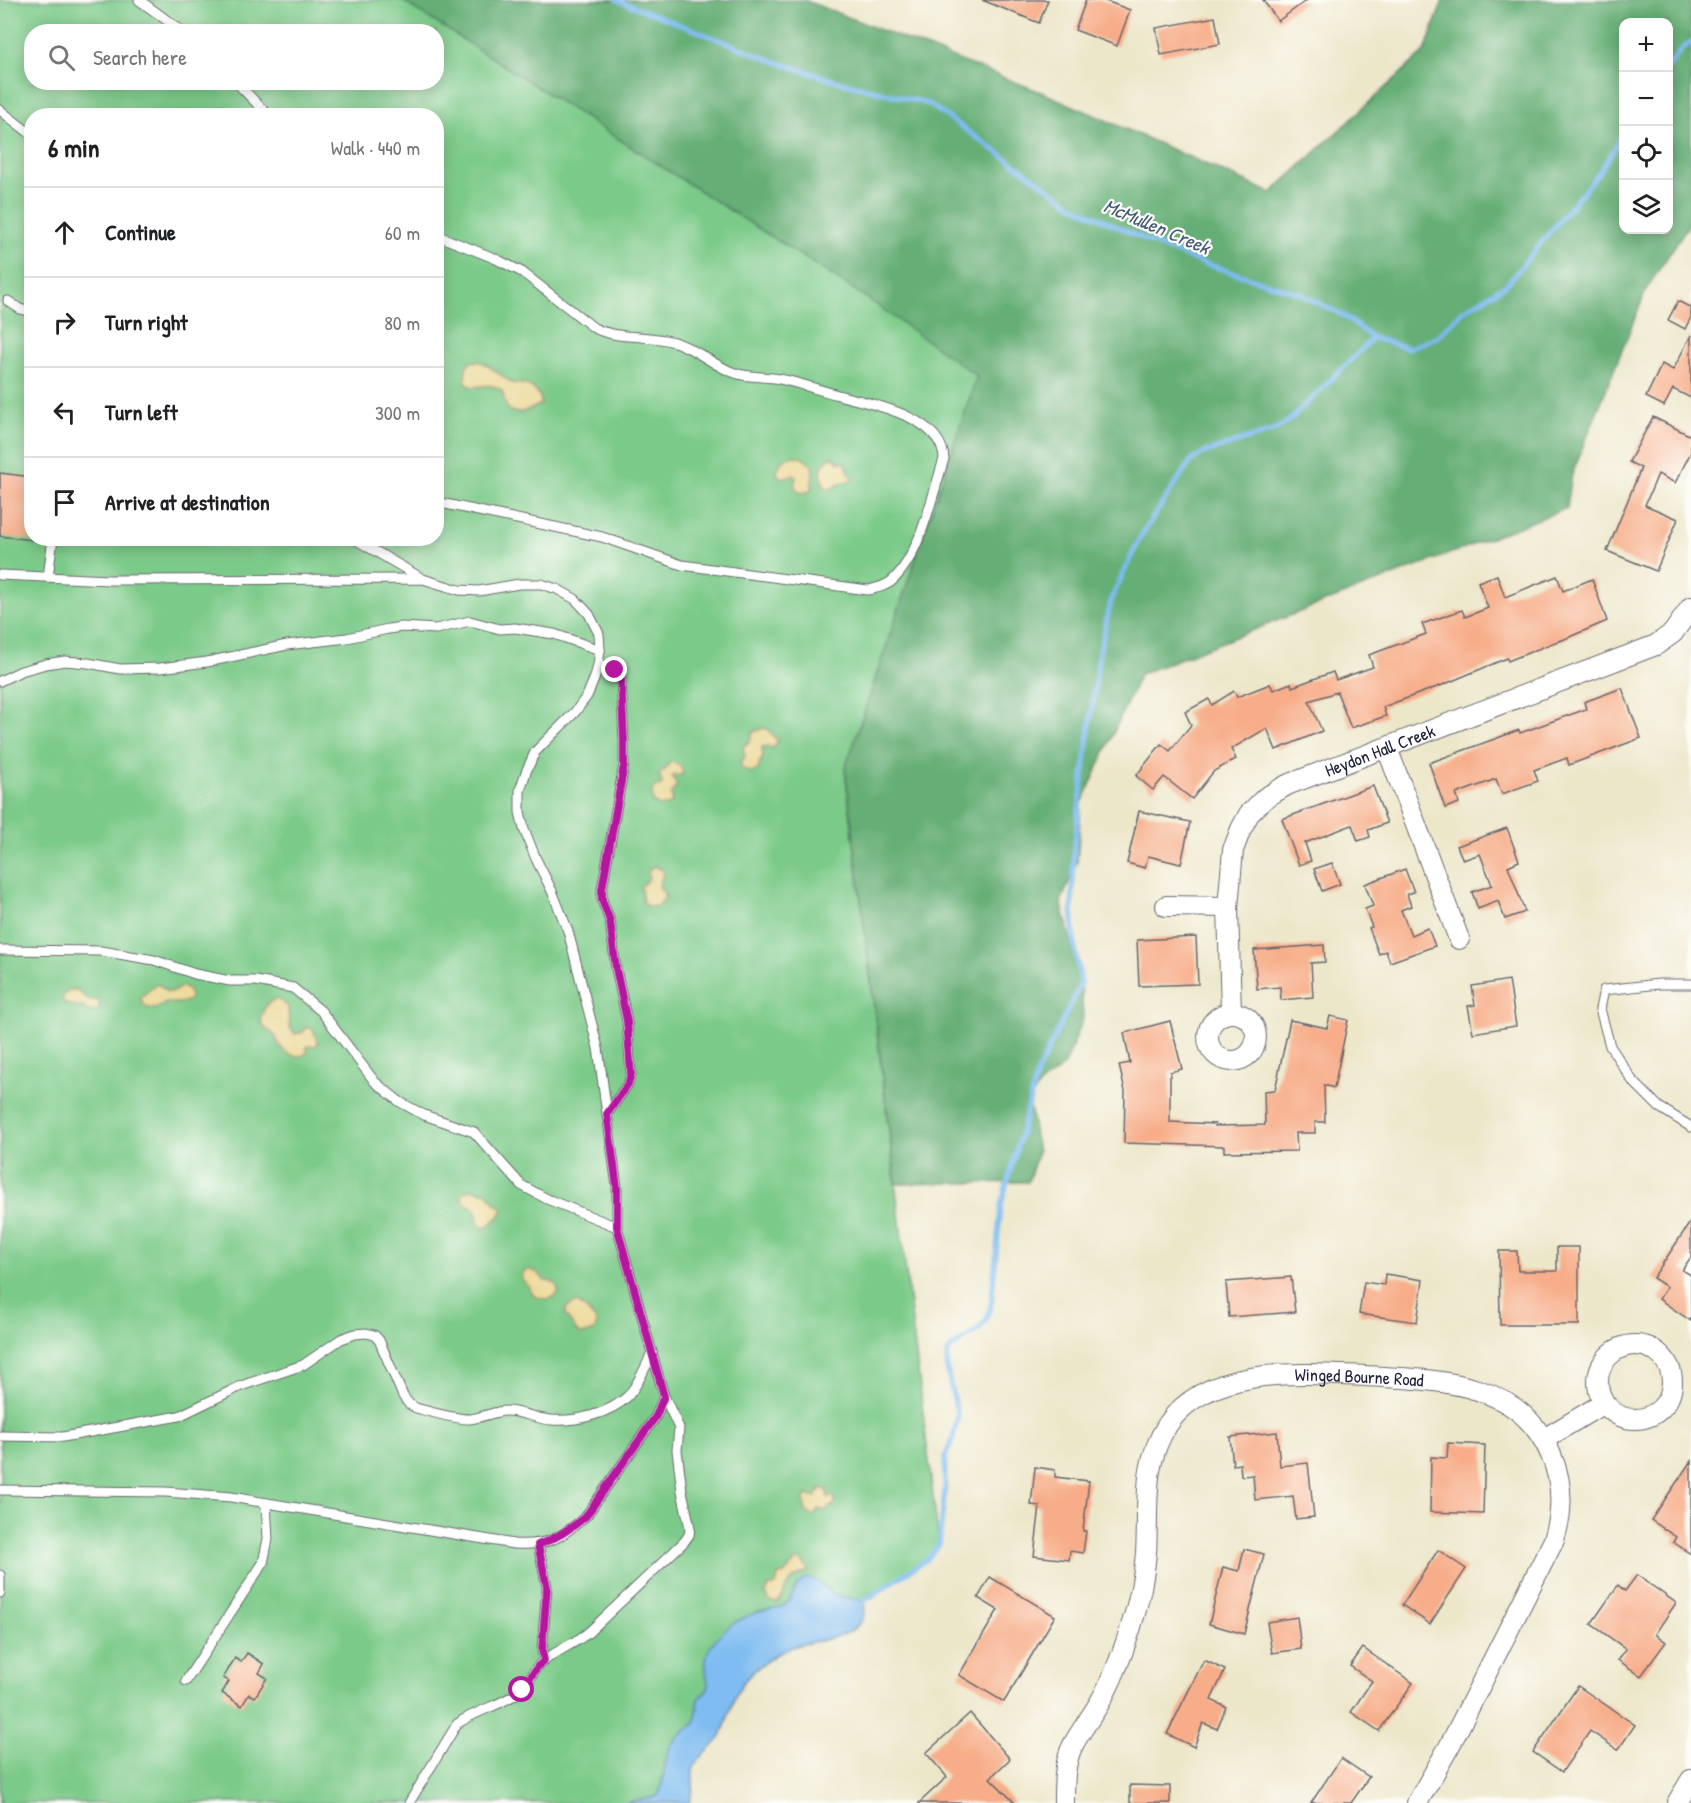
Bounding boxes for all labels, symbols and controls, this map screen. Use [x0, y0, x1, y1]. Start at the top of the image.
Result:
map controls [1619, 18, 1673, 234]
button: + [1619, 18, 1673, 72]
search box [24, 24, 444, 90]
icon: search [45, 41, 78, 74]
text: Search here [93, 42, 187, 72]
button: − [1619, 72, 1673, 126]
button: locate [1619, 126, 1673, 180]
text: 6 min [48, 130, 100, 165]
text: Walk · 440 m [331, 134, 420, 161]
button: layers [1619, 180, 1673, 234]
water label: McMullen Creek [1100, 192, 1216, 261]
icon: ahead [48, 216, 81, 249]
text: Continue [105, 217, 176, 247]
text: 60 m [385, 219, 420, 246]
icon: right [48, 306, 81, 339]
text: Turn right [105, 307, 188, 337]
text: 80 m [384, 309, 420, 336]
icon: left [48, 396, 81, 429]
text: Turn left [105, 397, 178, 427]
text: 300 m [375, 399, 420, 426]
icon: arrive [48, 486, 81, 519]
text: Arrive at destination [105, 487, 270, 517]
route end [601, 656, 627, 682]
street label: Heydon Hall Creek [1321, 717, 1439, 782]
street label: Winged Bourne Road [1295, 1361, 1425, 1392]
route start [508, 1676, 534, 1702]

